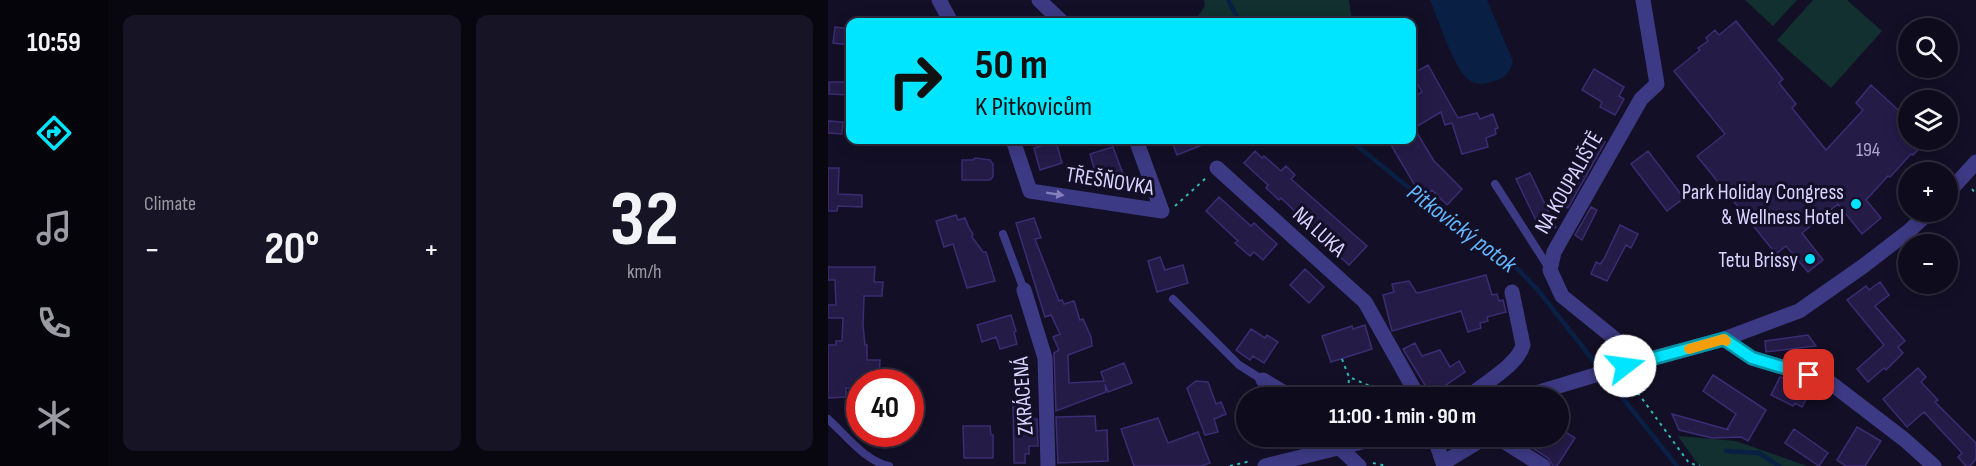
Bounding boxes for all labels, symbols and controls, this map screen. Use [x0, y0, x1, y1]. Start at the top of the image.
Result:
map controls [1898, 18, 1958, 294]
button: search [1898, 18, 1958, 78]
text: 10:59 [27, 27, 81, 59]
text: 50 m [975, 40, 1048, 91]
icon: right [876, 42, 954, 120]
button: layers [1898, 90, 1958, 150]
text: K Pitkovicům [975, 91, 1092, 123]
icon: directions [33, 112, 75, 154]
street label: NA KOUPALIŠTĚ [1529, 127, 1609, 239]
house number: 194 [1856, 138, 1880, 162]
street label: TŘEŠŇOVKA [1064, 161, 1156, 202]
button: + [1898, 162, 1958, 222]
text: 32 [610, 174, 679, 267]
water label: Pitkovický potok [1401, 178, 1523, 280]
place label: Park Holiday Congress & Wellness Hotel [1682, 179, 1844, 231]
one-way arrow [1046, 190, 1065, 199]
text: Climate [144, 192, 196, 216]
marker: Park Holiday Congress & Wellness Hotel [1849, 197, 1863, 211]
street label: NA LUKA [1287, 201, 1352, 263]
icon: music [33, 207, 75, 249]
text: 20° [264, 222, 319, 277]
text: − [144, 230, 160, 270]
text: + [423, 230, 440, 270]
button: − [1898, 234, 1958, 294]
place label: Tetu Brissy [1718, 247, 1799, 274]
marker: Tetu Brissy [1803, 252, 1817, 266]
text: km/h [627, 260, 662, 284]
icon: phone [33, 302, 75, 344]
position arrow [1593, 334, 1657, 398]
pin [1783, 349, 1834, 400]
street label: ZKRÁCENÁ [1007, 355, 1040, 436]
icon: arrive [1792, 358, 1825, 391]
speed limit sign: 40 [846, 369, 924, 447]
icon: climate [33, 397, 75, 439]
text: 11:00 · 1 min · 90 m [1329, 403, 1476, 430]

